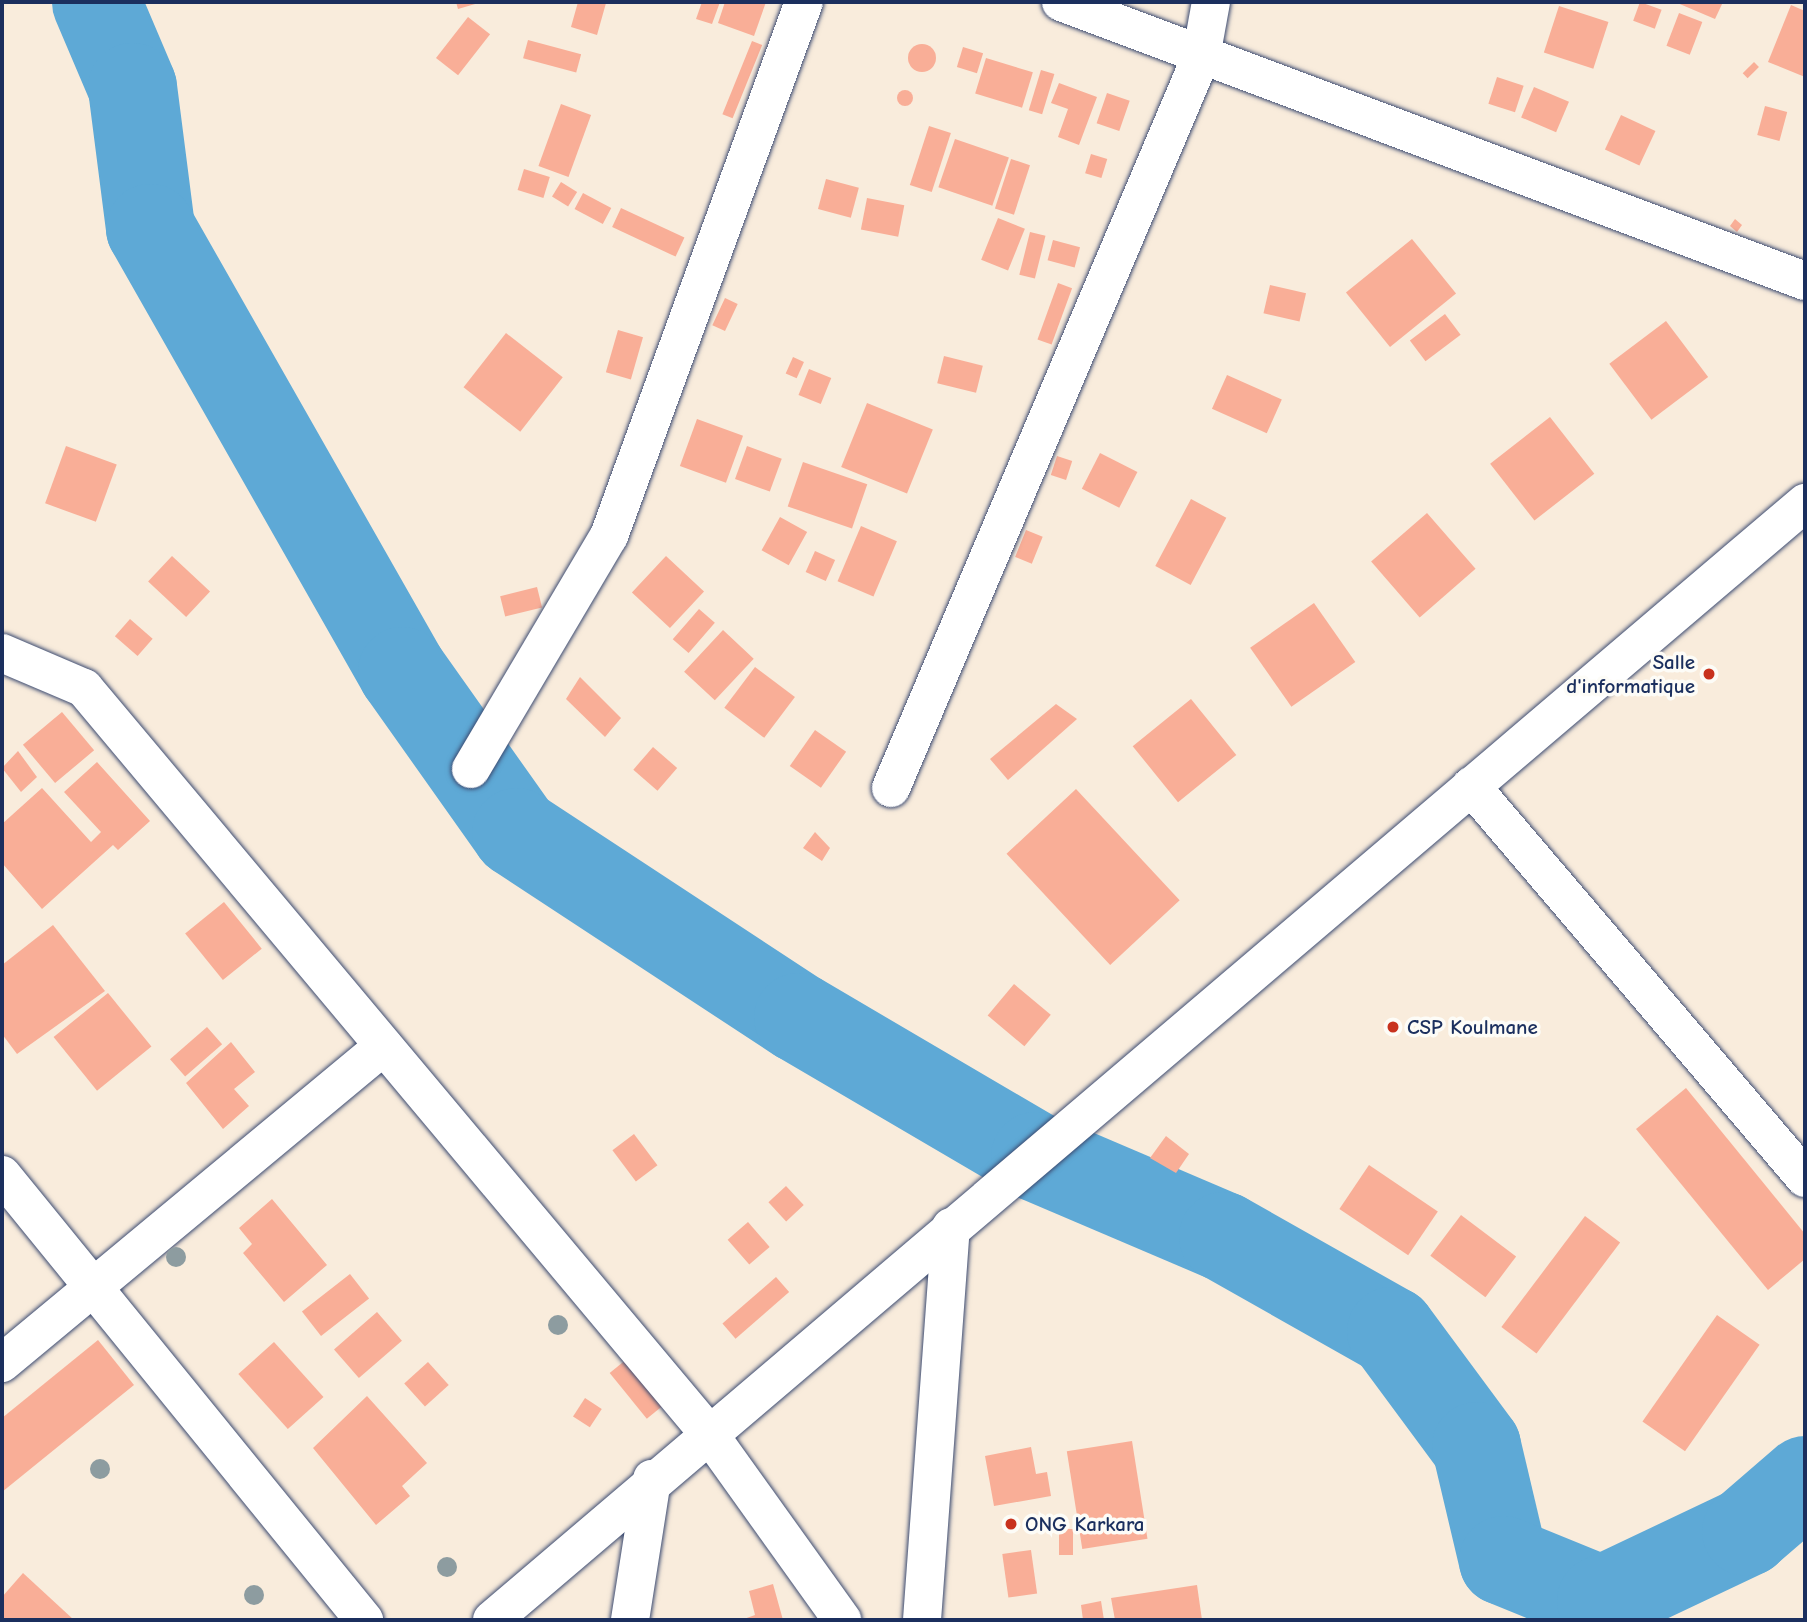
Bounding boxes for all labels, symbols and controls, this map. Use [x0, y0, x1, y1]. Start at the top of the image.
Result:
place label: Salle d'informatique [1566, 649, 1695, 699]
marker: Salle d'informatique [1701, 666, 1717, 682]
place label: CSP Koulmane [1407, 1014, 1538, 1040]
marker: CSP Koulmane [1385, 1019, 1401, 1035]
place label: ONG Karkara [1025, 1511, 1144, 1537]
marker: ONG Karkara [1003, 1516, 1019, 1532]

